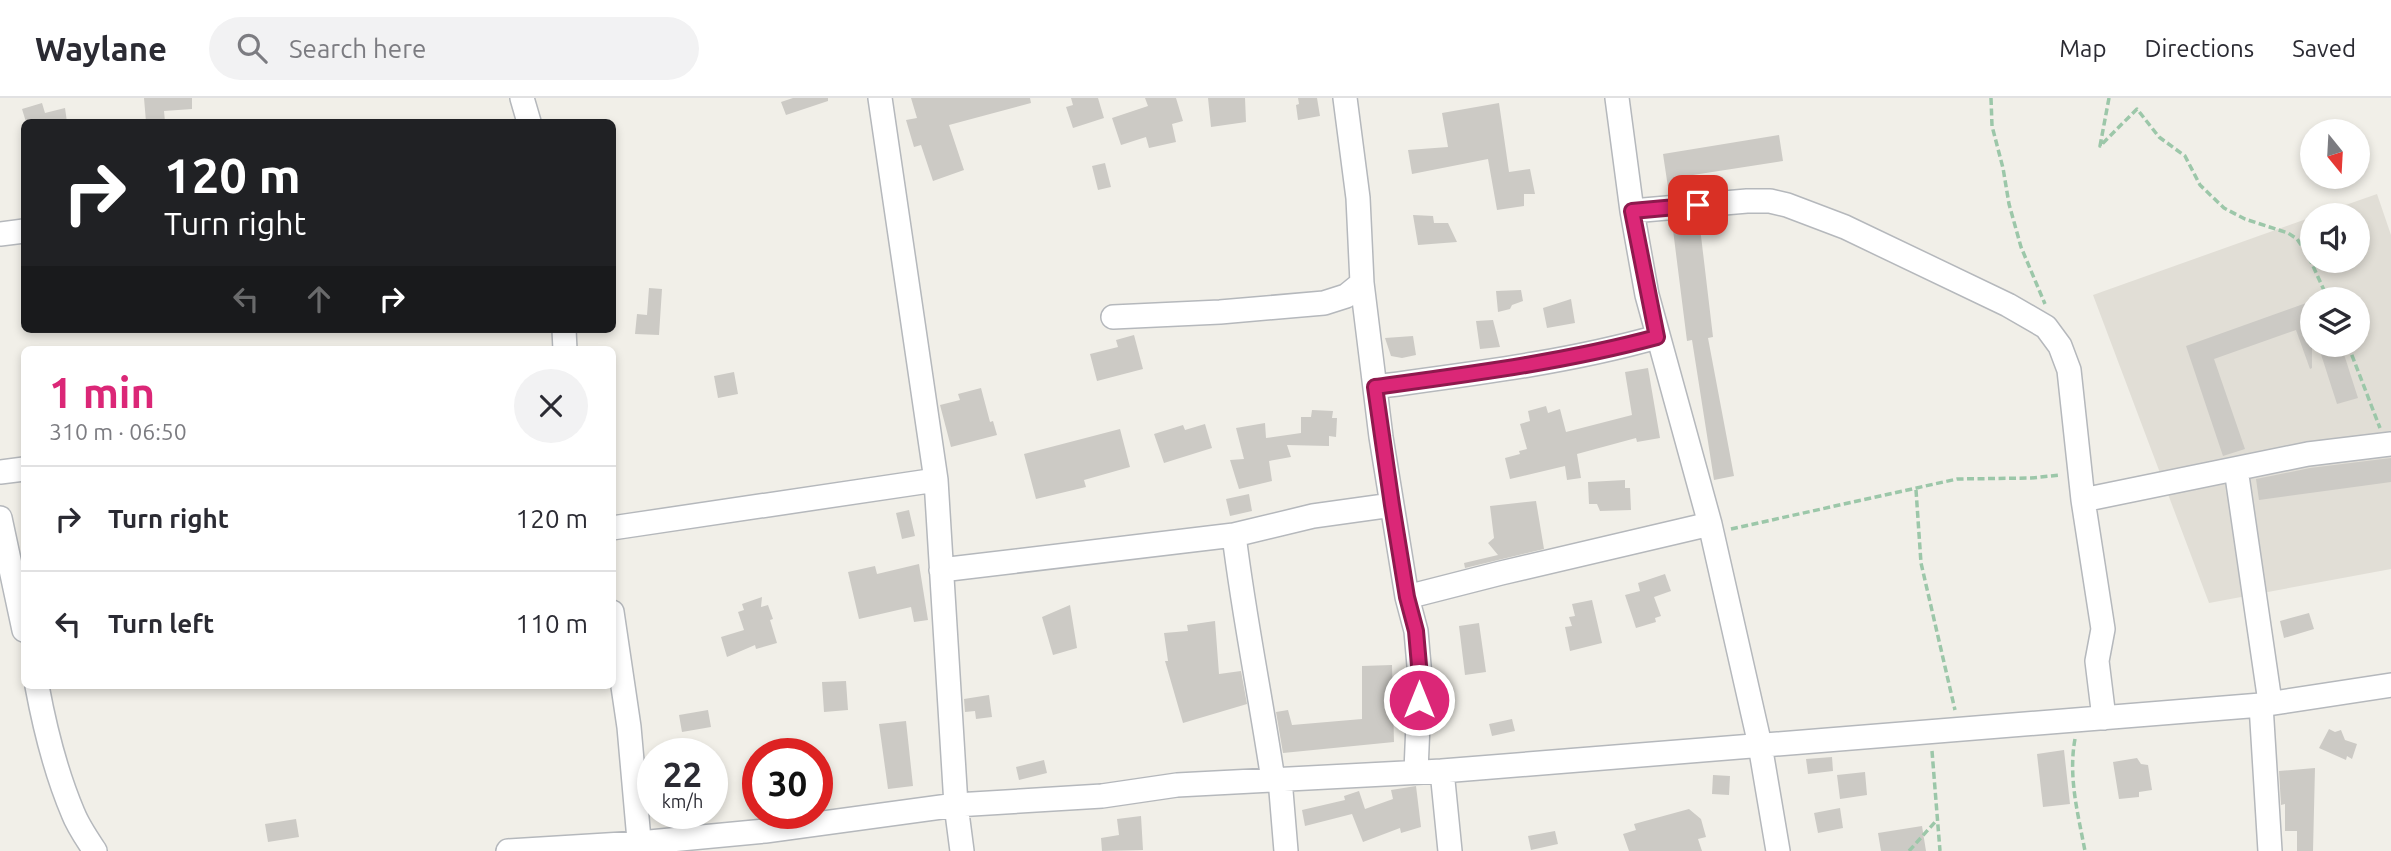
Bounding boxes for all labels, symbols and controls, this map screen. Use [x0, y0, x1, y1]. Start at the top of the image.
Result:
search box [209, 17, 699, 80]
icon: search [233, 29, 271, 67]
text: Waylane [35, 30, 167, 67]
text: Search here [289, 34, 426, 63]
text: Map [2059, 35, 2106, 62]
text: Directions [2144, 35, 2254, 62]
text: Saved [2292, 35, 2356, 62]
north arrow [2300, 119, 2370, 189]
map controls [2300, 119, 2370, 357]
icon: right [49, 147, 140, 238]
text: 120 m [164, 147, 301, 202]
pin [1668, 175, 1728, 235]
icon: arrive [1679, 186, 1717, 224]
button: sound [2300, 203, 2370, 273]
text: Turn right [164, 205, 306, 241]
icon: left [227, 280, 265, 318]
icon: ahead [300, 280, 338, 318]
icon: right [373, 280, 411, 318]
button: layers [2300, 287, 2370, 357]
text: 1 min [49, 369, 155, 416]
button: close [514, 369, 588, 443]
text: 310 m · 06:50 [49, 419, 187, 444]
icon: right [49, 500, 87, 538]
text: Turn right [108, 504, 229, 533]
text: 120 m [516, 504, 588, 533]
icon: left [49, 605, 87, 643]
text: Turn left [108, 609, 214, 638]
text: 110 m [516, 609, 588, 638]
position arrow [1382, 663, 1456, 737]
speed limit sign: 30 [742, 738, 833, 829]
text: 22 [663, 754, 702, 794]
text: km/h [662, 791, 703, 811]

